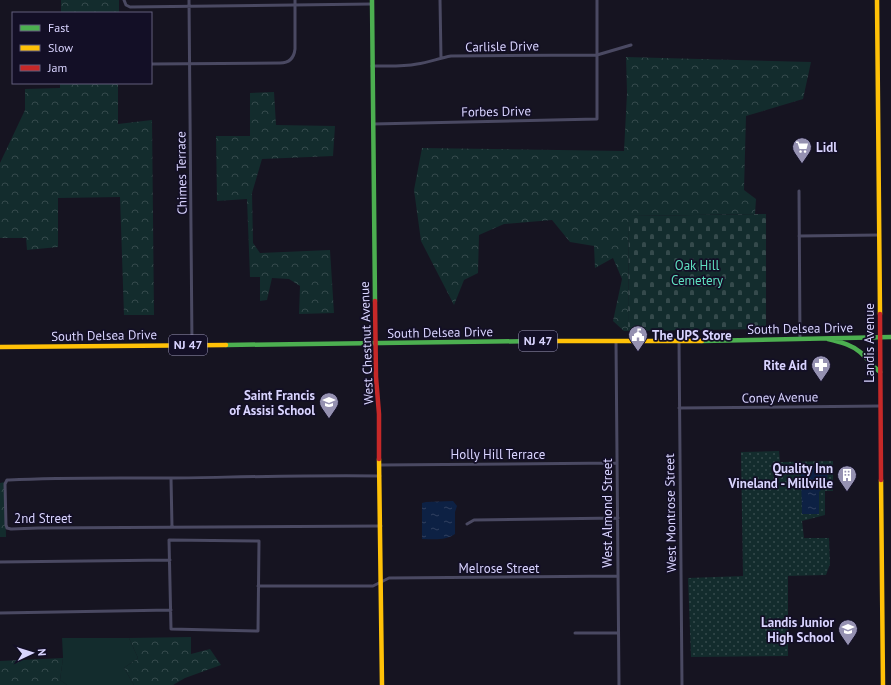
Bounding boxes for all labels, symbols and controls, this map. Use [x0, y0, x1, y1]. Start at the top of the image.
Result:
legend [12, 12, 152, 84]
text: Fast [48, 20, 69, 35]
street label: Carlisle Drive [465, 37, 539, 56]
text: Slow [48, 40, 73, 55]
text: Jam [47, 60, 67, 75]
street label: Forbes Drive [461, 102, 531, 121]
street label: Chimes Terrace [172, 131, 191, 215]
supermarket icon: Lidl [791, 136, 813, 164]
place label: Lidl [816, 139, 837, 156]
park label: Oak Hill Cemetery [671, 257, 723, 289]
street label: West Chestnut Avenue [356, 281, 377, 405]
street label: Landis Avenue [861, 303, 878, 383]
street label: South Delsea Drive [747, 319, 853, 338]
street label: South Delsea Drive [387, 323, 493, 342]
public building icon: The UPS Store [627, 324, 649, 352]
street label: South Delsea Drive [51, 326, 157, 345]
place label: The UPS Store [652, 327, 732, 344]
road number: NJ 47 [519, 331, 557, 351]
road number: NJ 47 [169, 335, 207, 355]
pharmacy icon: Rite Aid [810, 354, 832, 382]
place label: Rite Aid [763, 357, 807, 374]
place label: Saint Francis of Assisi School [229, 387, 316, 419]
street label: Coney Avenue [742, 388, 818, 407]
school or university icon: Saint Francis of Assisi School [318, 391, 340, 419]
street label: Holly Hill Terrace [451, 446, 545, 463]
street label: West Montrose Street [661, 453, 680, 573]
street label: West Almond Street [599, 458, 616, 568]
place label: Quality Inn Vineland - Millville [727, 460, 833, 492]
building icon: Quality Inn Vineland - Millville [836, 464, 858, 492]
street label: 2nd Street [14, 510, 73, 527]
street label: Melrose Street [459, 560, 540, 577]
place label: Landis Junior High School [761, 614, 834, 646]
school or university icon: Landis Junior High School [837, 618, 859, 646]
north arrow [12, 633, 52, 673]
text: N [35, 648, 49, 656]

